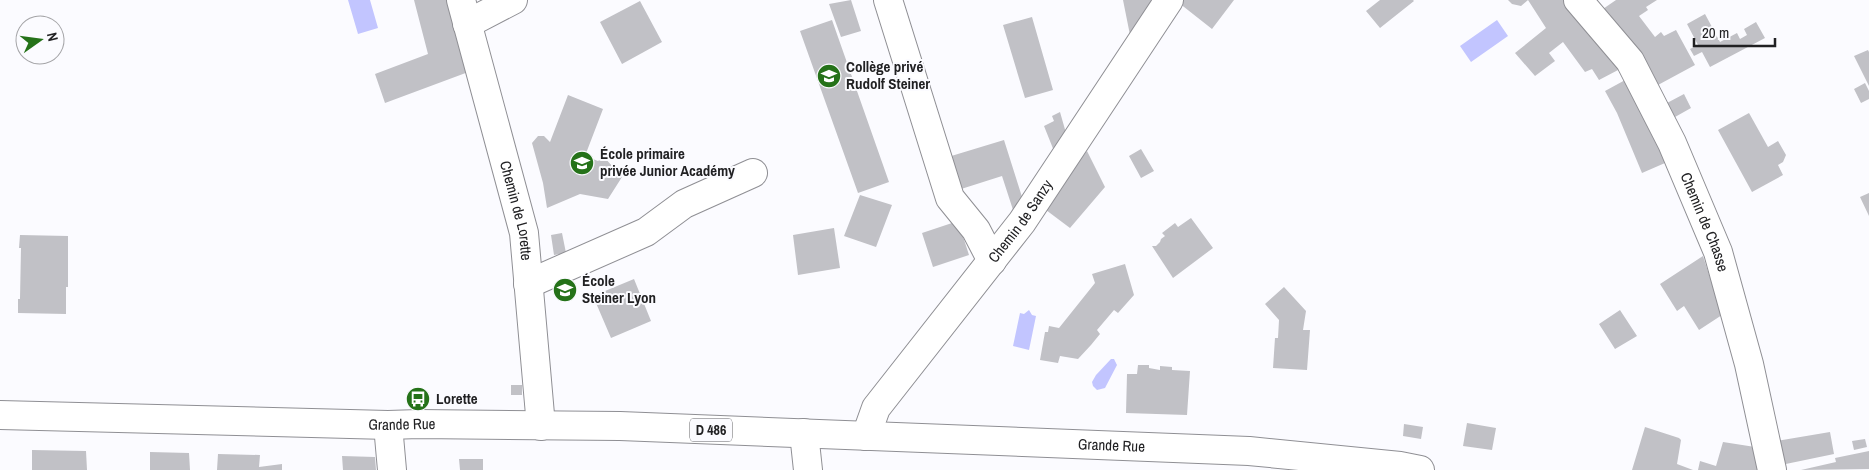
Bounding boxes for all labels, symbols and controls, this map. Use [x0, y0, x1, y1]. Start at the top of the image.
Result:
north arrow [15, 15, 65, 65]
scale bar [1694, 15, 1775, 47]
text: 20 m [1702, 22, 1729, 43]
text: N [43, 31, 62, 43]
place label: Collège privé Rudolf Steiner [846, 56, 930, 94]
school or university icon: Collège privé Rudolf Steiner [816, 63, 842, 89]
place label: École primaire privée Junior Académy [600, 143, 735, 181]
school or university icon: École primaire privée Junior Académy [569, 150, 595, 176]
street label: Chemin de Lorette [495, 158, 537, 262]
street label: Chemin de Chasse [1676, 169, 1734, 274]
street label: Chemin de Sanzy [983, 175, 1058, 267]
place label: École Steiner Lyon [582, 270, 656, 308]
school or university icon: École Steiner Lyon [552, 277, 578, 303]
bus stop icon: Lorette [405, 386, 431, 412]
place label: Lorette [436, 388, 478, 409]
street label: Grande Rue [368, 413, 436, 435]
road number: D 486 [690, 418, 732, 442]
street label: Grande Rue [1078, 433, 1146, 457]

